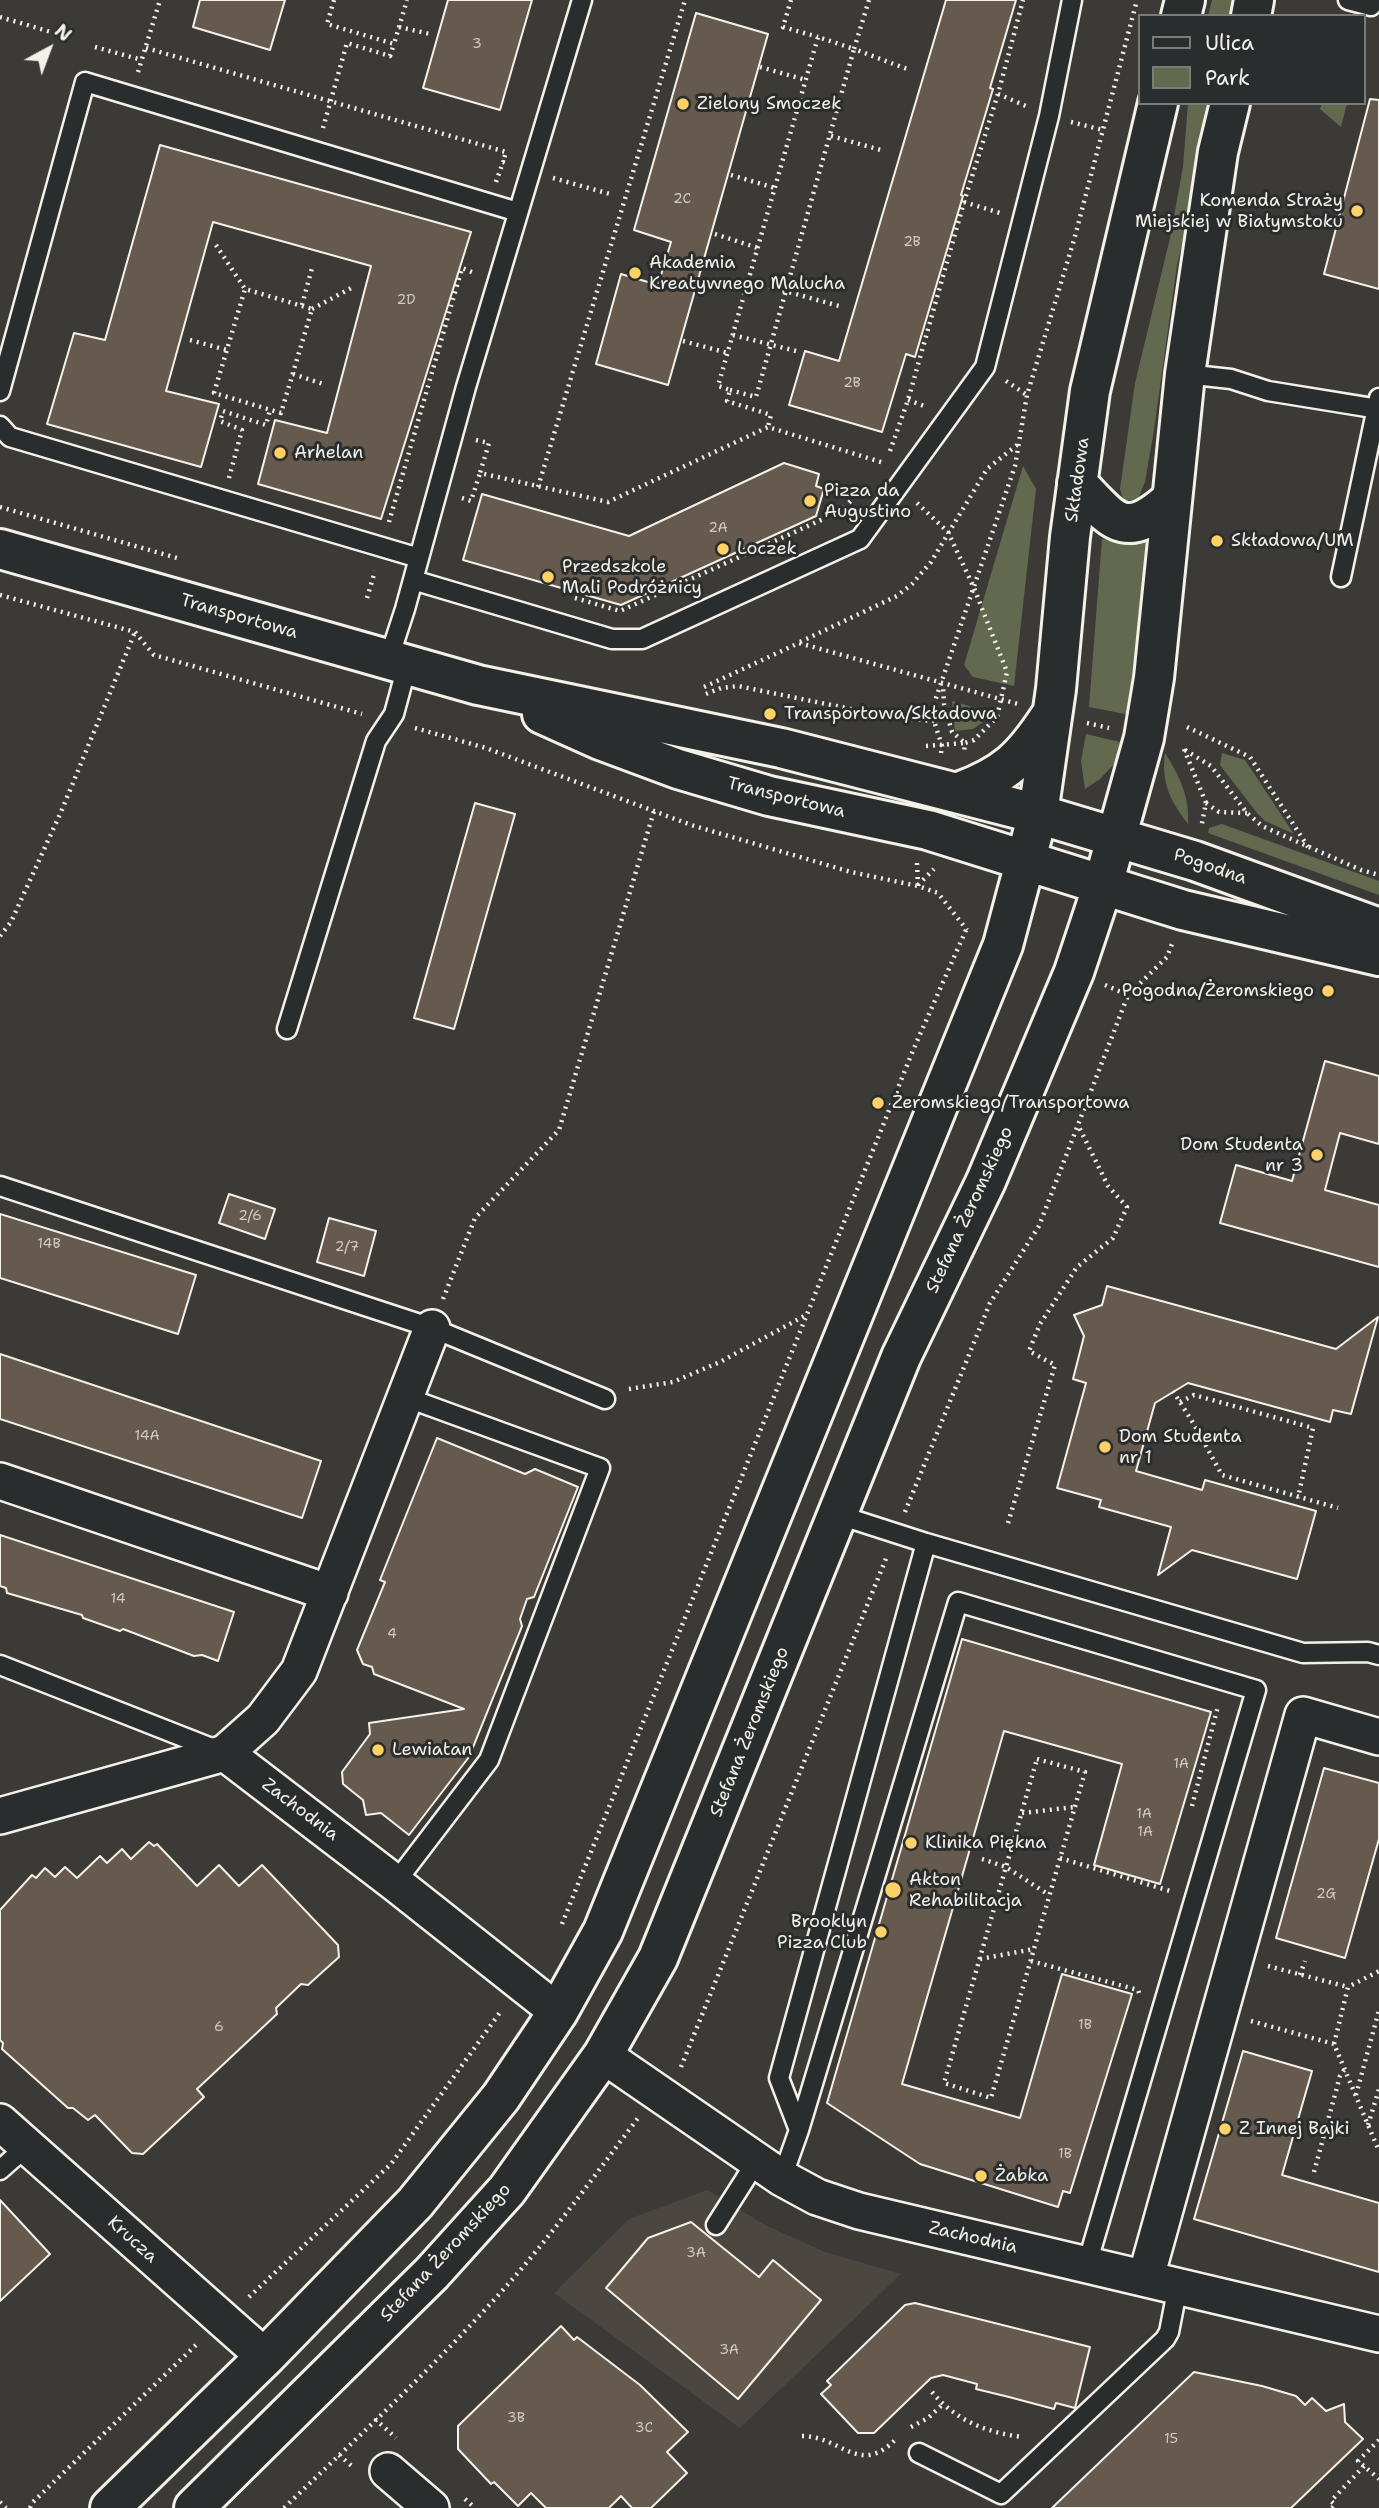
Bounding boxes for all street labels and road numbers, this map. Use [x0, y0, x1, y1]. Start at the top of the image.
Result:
street label: Składowa [1061, 436, 1095, 524]
street label: Transportowa [178, 590, 300, 644]
street label: Transportowa [725, 773, 847, 823]
street label: Pogodna [1170, 844, 1250, 890]
street label: Stefana Żeromskiego [922, 1123, 1018, 1297]
street label: Stefana Żeromskiego [706, 1644, 794, 1820]
street label: Zachodnia [257, 1774, 343, 1846]
street label: Stefana Żeromskiego [376, 2179, 516, 2327]
street label: Krucza [103, 2212, 161, 2268]
street label: Zachodnia [927, 2217, 1019, 2259]

